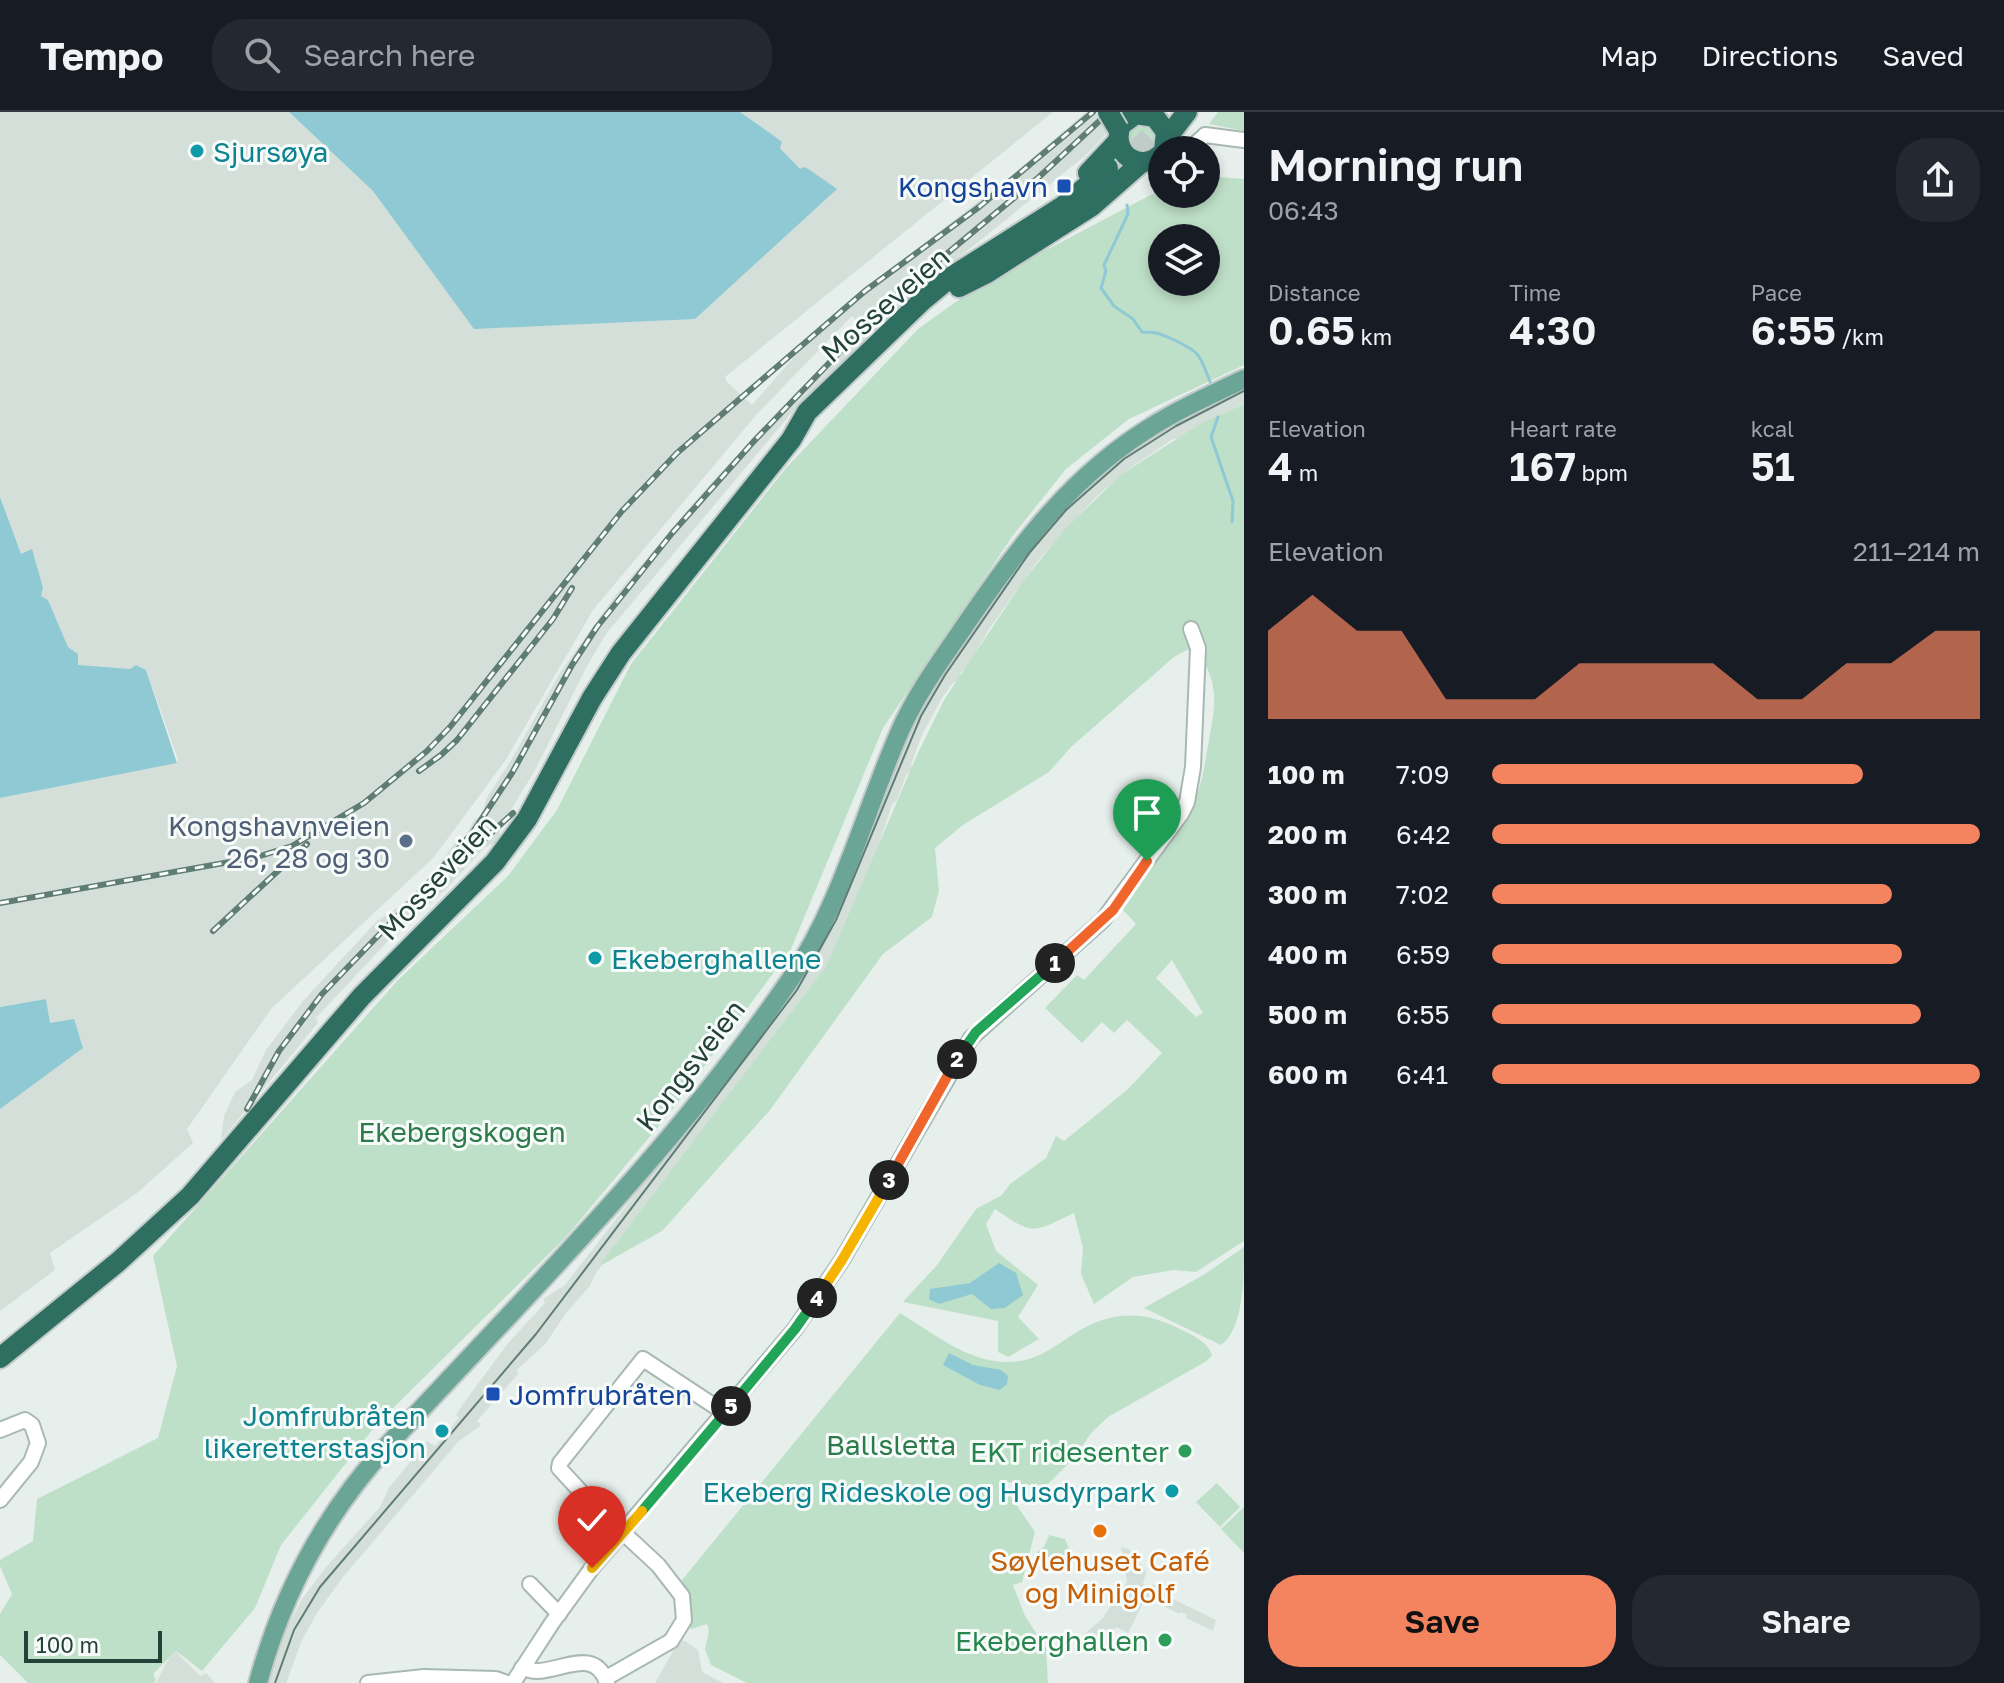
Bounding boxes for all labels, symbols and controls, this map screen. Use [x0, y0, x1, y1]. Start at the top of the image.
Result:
search box [212, 19, 772, 91]
text: Tempo [40, 33, 164, 78]
icon: search [240, 33, 284, 77]
text: Search here [304, 37, 475, 73]
text: Map [1600, 39, 1657, 72]
text: Directions [1701, 39, 1838, 72]
text: Saved [1882, 39, 1964, 72]
place label: Sjursøya [213, 135, 328, 168]
map controls [1148, 136, 1220, 296]
button: locate [1148, 136, 1220, 208]
text: Morning run [1268, 138, 1523, 191]
button: share [1896, 138, 1980, 222]
marker: Sjursøya [188, 142, 206, 160]
place label: Kongshavn [898, 170, 1048, 203]
marker: Kongshavn [1055, 177, 1073, 195]
text: 06:43 [1268, 195, 1339, 226]
button: layers [1148, 224, 1220, 296]
street label: Mosseveien [814, 240, 956, 368]
text: Distance [1268, 279, 1360, 306]
text: Time [1509, 279, 1561, 306]
text: Pace [1751, 279, 1802, 306]
text: 0.65 [1268, 306, 1355, 354]
text: 4:30 [1509, 306, 1597, 354]
text: 6:55 [1751, 306, 1836, 354]
text: km [1355, 323, 1392, 350]
text: /km [1836, 323, 1884, 350]
text: Elevation [1268, 415, 1366, 442]
text: Heart rate [1509, 415, 1617, 442]
text: kcal [1751, 415, 1794, 442]
text: 4 [1268, 442, 1293, 490]
text: 167 [1509, 442, 1576, 490]
text: 51 [1751, 442, 1795, 490]
text: m [1293, 459, 1318, 486]
text: bpm [1576, 459, 1628, 486]
text: Elevation [1268, 536, 1384, 567]
text: 211–214 m [1853, 536, 1980, 567]
text: 100 m [1268, 759, 1344, 790]
text: 7:09 [1396, 759, 1449, 790]
pin [1113, 779, 1181, 861]
icon: arrive [1125, 791, 1169, 835]
street label: Mosseveien [371, 808, 503, 946]
place label: Kongshavnveien 26, 28 og 30 [168, 809, 390, 874]
text: 200 m [1268, 819, 1347, 850]
text: 6:42 [1396, 819, 1450, 850]
marker: Kongshavnveien 26, 28 og 30 [397, 832, 415, 850]
text: 300 m [1268, 879, 1347, 910]
text: 7:02 [1396, 879, 1449, 910]
text: 400 m [1268, 939, 1347, 970]
text: 6:59 [1396, 939, 1450, 970]
place label: Ekeberghallene [611, 942, 821, 975]
pin: 1 [1035, 943, 1075, 983]
marker: Ekeberghallene [586, 949, 604, 967]
text: 1 [1049, 949, 1061, 976]
street label: Kongsveien [629, 993, 751, 1137]
text: 500 m [1268, 999, 1347, 1030]
text: 6:55 [1396, 999, 1450, 1030]
pin: 2 [937, 1039, 977, 1079]
text: 2 [950, 1045, 964, 1072]
text: 600 m [1268, 1059, 1348, 1090]
text: 6:41 [1396, 1059, 1448, 1090]
park label: Ekebergskogen [358, 1115, 566, 1148]
pin: 3 [869, 1160, 909, 1200]
text: 3 [882, 1166, 896, 1193]
pin: 4 [797, 1278, 837, 1318]
text: 4 [810, 1284, 824, 1311]
place label: Jomfrubråten [509, 1378, 692, 1411]
marker: Jomfrubråten [484, 1385, 502, 1403]
pin: 5 [711, 1386, 751, 1426]
text: 5 [724, 1392, 738, 1419]
place label: Jomfrubråten likeretterstasjon [204, 1399, 426, 1464]
marker: Jomfrubråten likeretterstasjon [433, 1422, 451, 1440]
park label: Ballsletta [826, 1428, 956, 1461]
place label: EKT ridesenter [970, 1435, 1169, 1468]
marker: EKT ridesenter [1176, 1442, 1194, 1460]
place label: Ekeberg Rideskole og Husdyrpark [703, 1475, 1156, 1508]
marker: Ekeberg Rideskole og Husdyrpark [1163, 1482, 1181, 1500]
pin [558, 1486, 626, 1568]
icon: check [570, 1498, 614, 1542]
marker: Søylehuset Café og Minigolf [1091, 1522, 1109, 1540]
place label: Søylehuset Café og Minigolf [990, 1544, 1210, 1609]
button: Save [1268, 1575, 1616, 1667]
button: Share [1632, 1575, 1980, 1667]
place label: Ekeberghallen [955, 1624, 1149, 1657]
scale bar [24, 1627, 162, 1663]
text: 100 m [36, 1631, 99, 1658]
marker: Ekeberghallen [1156, 1631, 1174, 1649]

